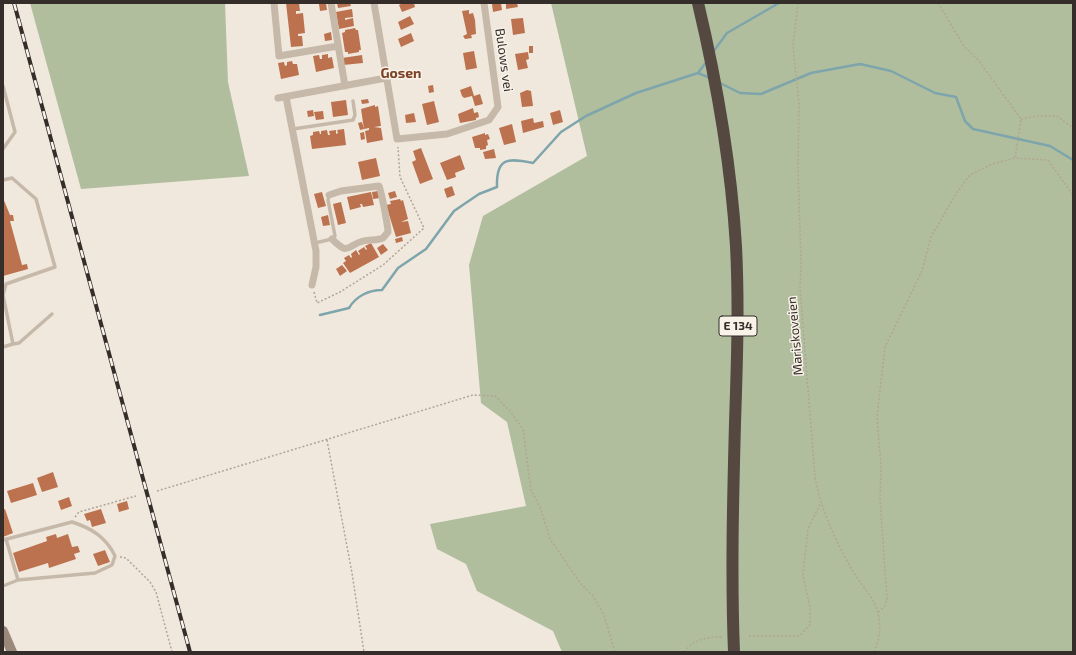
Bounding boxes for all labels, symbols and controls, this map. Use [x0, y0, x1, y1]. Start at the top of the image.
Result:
street label: Bulows vei [492, 27, 516, 93]
district label: Gosen [380, 65, 422, 81]
street label: Mariskoveien [784, 296, 806, 376]
road number: E 134 [719, 316, 757, 336]

